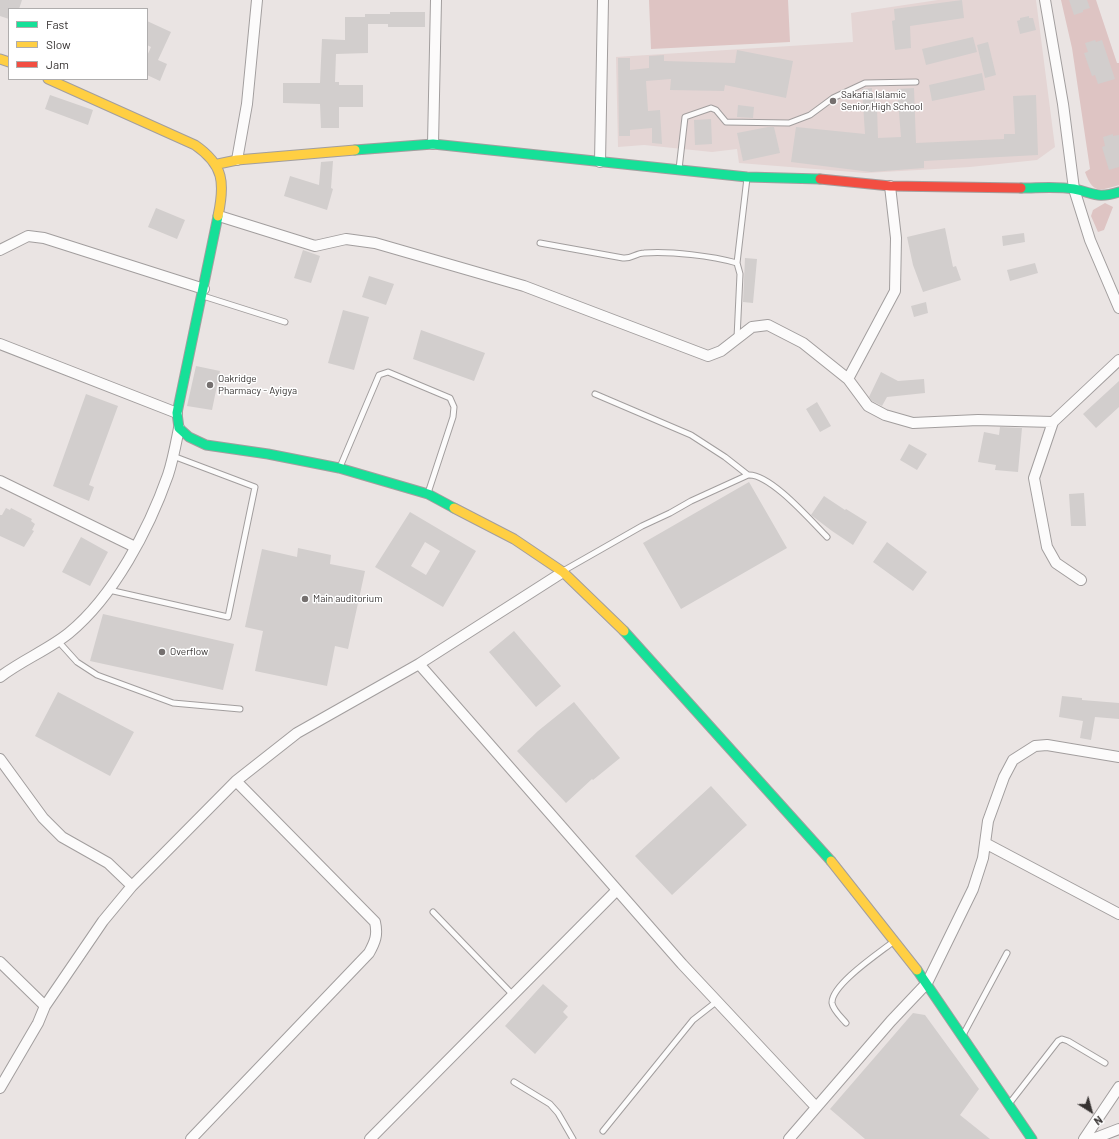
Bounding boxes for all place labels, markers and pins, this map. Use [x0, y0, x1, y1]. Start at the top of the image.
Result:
place label: Sakafia Islamic Senior High School [841, 89, 923, 112]
marker: Sakafia Islamic Senior High School [828, 96, 838, 106]
place label: Oakridge Pharmacy - Ayigya [218, 373, 297, 396]
marker: Oakridge Pharmacy - Ayigya [205, 380, 215, 390]
place label: Main auditorium [313, 593, 382, 605]
marker: Main auditorium [300, 594, 310, 604]
place label: Overflow [170, 646, 208, 658]
marker: Overflow [157, 647, 167, 657]

